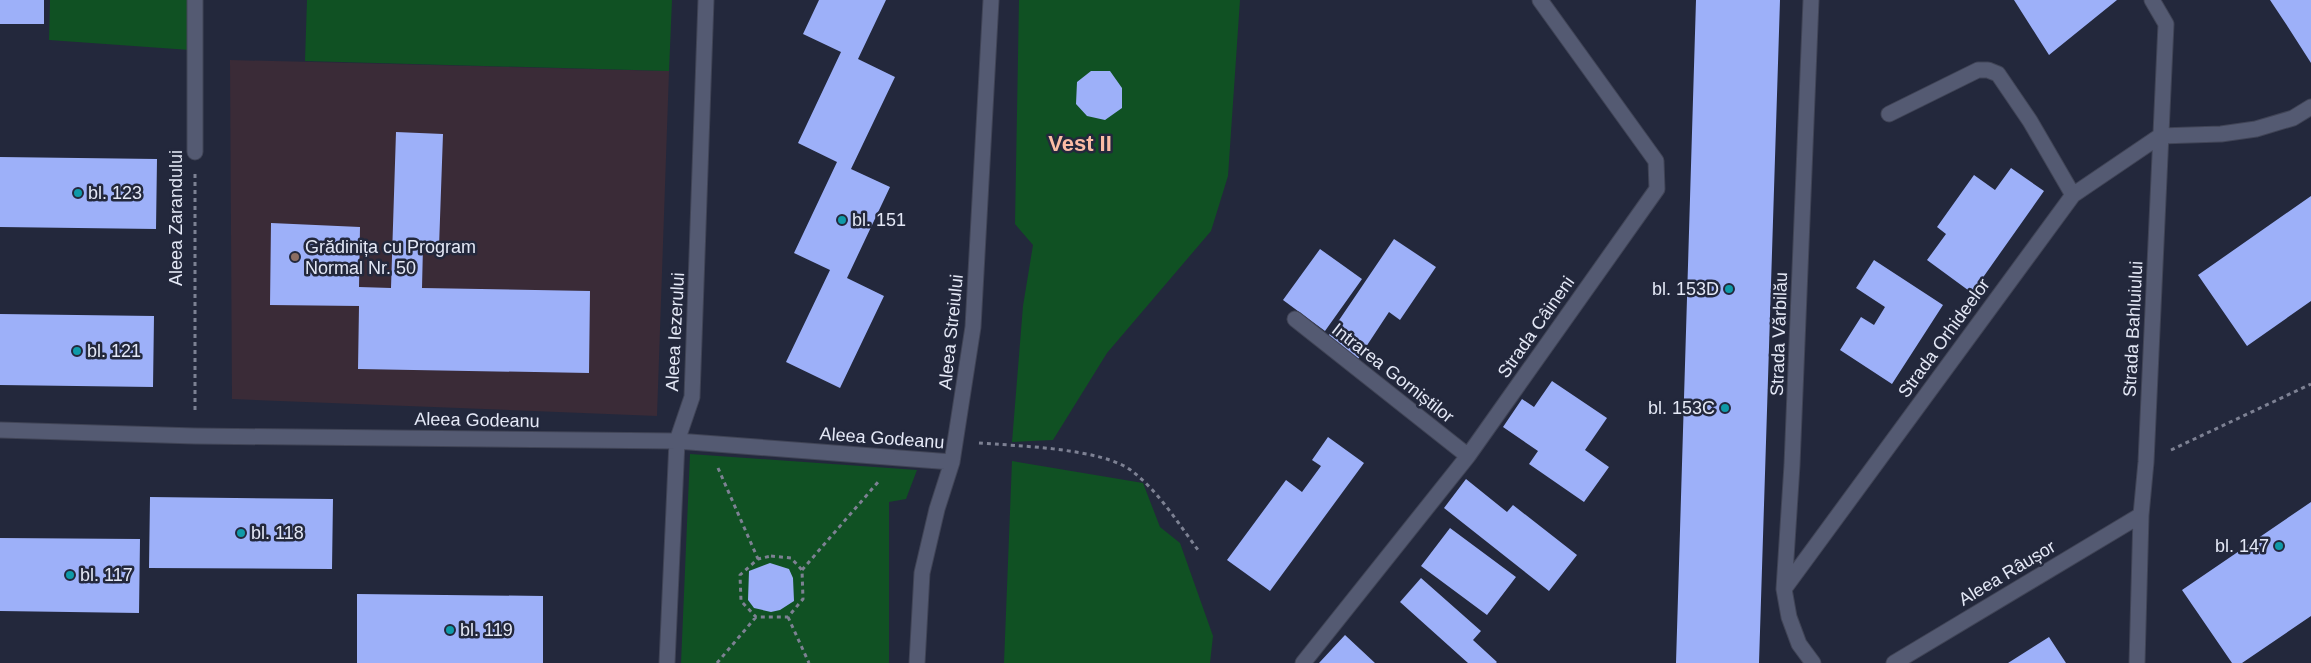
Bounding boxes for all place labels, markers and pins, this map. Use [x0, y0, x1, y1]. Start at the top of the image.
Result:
place label: bl. 123 [88, 183, 142, 203]
marker: bl. 123 [72, 187, 84, 199]
place label: bl. 151 [852, 210, 906, 230]
marker: bl. 151 [836, 214, 848, 226]
place label: Grădinița cu Program Normal Nr. 50 [305, 237, 476, 278]
marker: Grădinița cu Program Normal Nr. 50 [289, 251, 301, 263]
place label: bl. 153D [1652, 279, 1719, 299]
marker: bl. 153D [1723, 283, 1735, 295]
place label: bl. 121 [87, 341, 141, 361]
marker: bl. 121 [71, 345, 83, 357]
place label: bl. 153C [1648, 398, 1715, 418]
marker: bl. 153C [1719, 402, 1731, 414]
place label: bl. 118 [251, 523, 304, 543]
marker: bl. 118 [235, 527, 247, 539]
place label: bl. 147 [2215, 536, 2269, 556]
marker: bl. 147 [2273, 540, 2285, 552]
place label: bl. 117 [80, 565, 133, 585]
marker: bl. 117 [64, 569, 76, 581]
place label: bl. 119 [460, 620, 513, 640]
marker: bl. 119 [444, 624, 456, 636]

